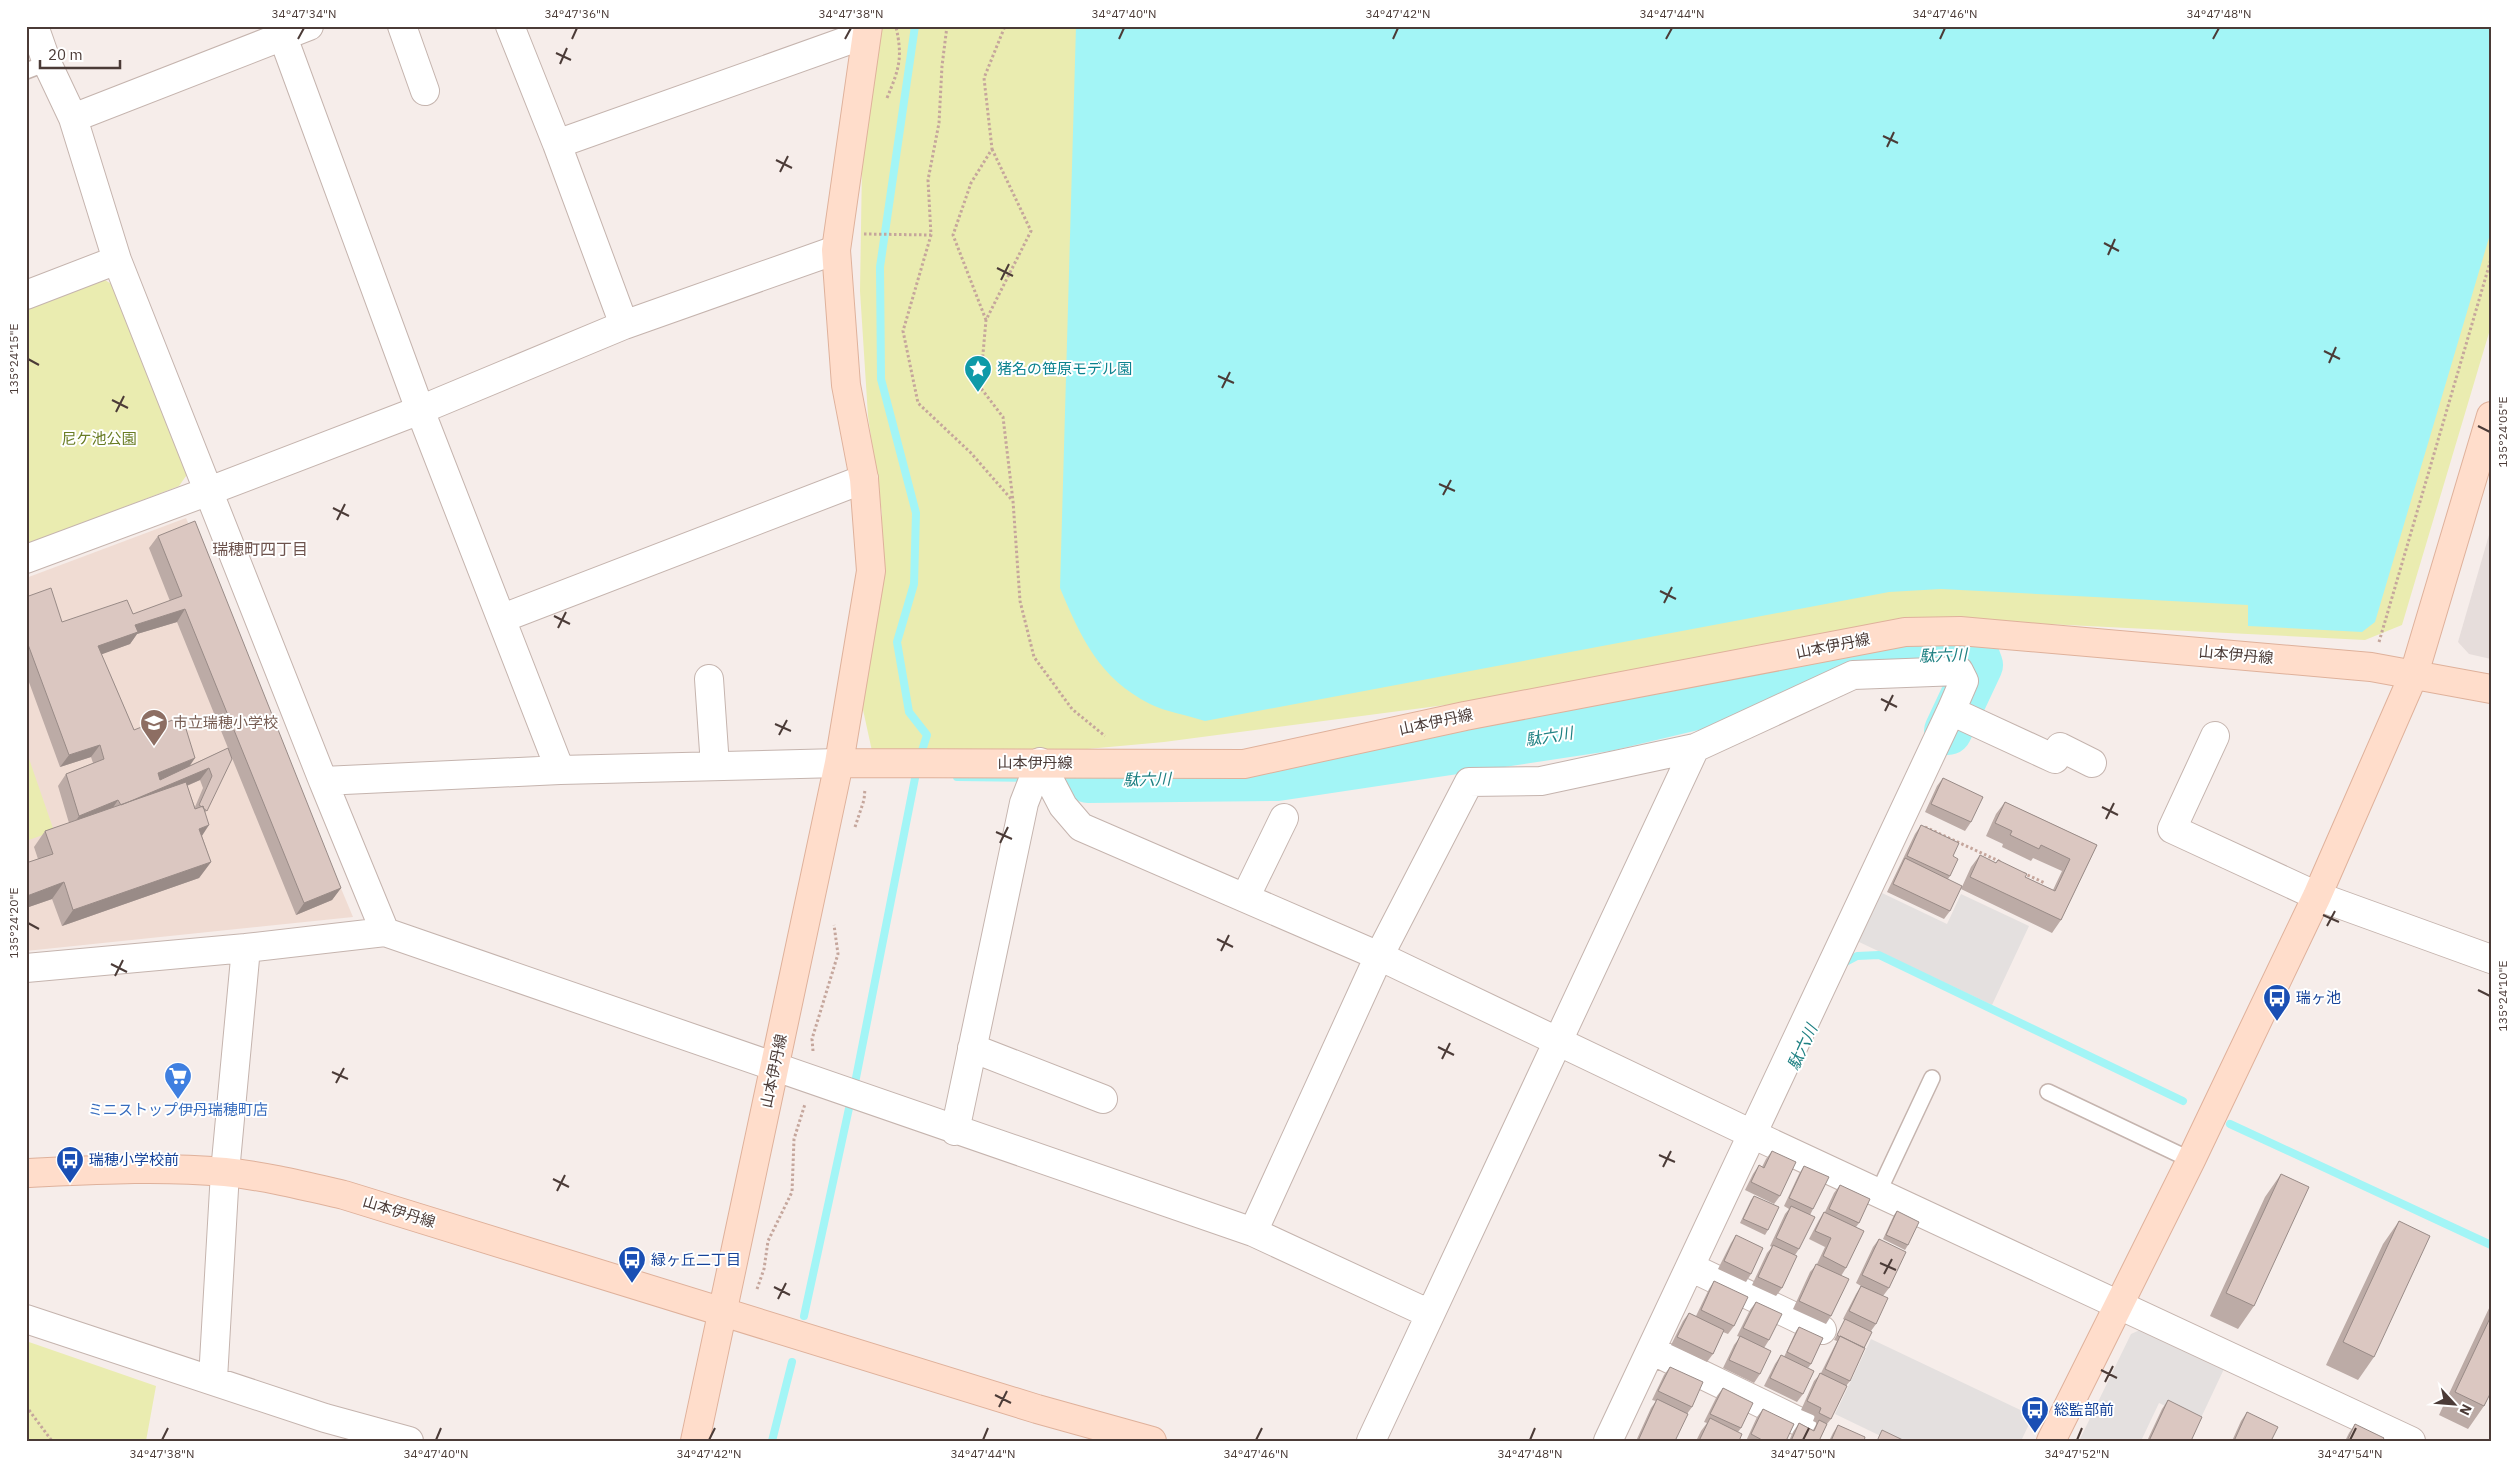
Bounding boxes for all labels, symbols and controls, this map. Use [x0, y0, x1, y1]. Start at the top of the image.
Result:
text: 34°47'34"N [271, 6, 337, 21]
text: 34°47'36"N [544, 6, 610, 21]
text: 34°47'38"N [818, 6, 884, 21]
text: 34°47'40"N [1091, 6, 1157, 21]
text: 34°47'42"N [1365, 6, 1431, 21]
text: 34°47'44"N [1639, 6, 1705, 21]
text: 34°47'46"N [1912, 6, 1978, 21]
text: 34°47'48"N [2186, 6, 2252, 21]
scale bar [40, 38, 120, 70]
text: 20 m [48, 45, 83, 64]
text: 135°24'15"E [6, 324, 21, 394]
place icon: 猪名の笹原モデル園 [963, 354, 993, 393]
place label: 猪名の笹原モデル園 [997, 359, 1132, 378]
text: 135°24'05"E [2495, 397, 2510, 467]
park label: 尼ケ池公園 [61, 429, 137, 448]
district label: 瑞穂町四丁目 [212, 539, 308, 559]
street label: 山本伊丹線 [1794, 629, 1872, 662]
street label: 山本伊丹線 [2198, 642, 2274, 667]
water label: 駄六川 [1919, 644, 1969, 666]
street label: 山本伊丹線 [1397, 704, 1475, 739]
school or university icon: 市立瑞穂小学校 [139, 708, 169, 747]
place label: 市立瑞穂小学校 [173, 713, 278, 732]
water label: 駄六川 [1524, 722, 1576, 750]
street label: 山本伊丹線 [997, 753, 1073, 772]
water label: 駄六川 [1123, 769, 1173, 789]
text: 135°24'20"E [6, 888, 21, 958]
text: 135°24'10"E [2495, 961, 2510, 1031]
bus stop icon: 瑞ヶ池 [2262, 983, 2292, 1022]
place label: 瑞ヶ池 [2296, 988, 2341, 1007]
water label: 駄六川 [1783, 1019, 1822, 1073]
street label: 山本伊丹線 [756, 1032, 791, 1110]
supermarket icon: ミニストップ伊丹瑞穂町店 [163, 1061, 193, 1100]
place label: ミニストップ伊丹瑞穂町店 [88, 1100, 268, 1119]
bus stop icon: 瑞穂小学校前 [55, 1145, 85, 1184]
place label: 瑞穂小学校前 [89, 1150, 179, 1169]
street label: 山本伊丹線 [360, 1191, 438, 1232]
bus stop icon: 緑ヶ丘二丁目 [617, 1245, 647, 1284]
place label: 緑ヶ丘二丁目 [651, 1250, 741, 1269]
north arrow [2430, 1380, 2480, 1430]
bus stop icon: 総監部前 [2020, 1395, 2050, 1434]
place label: 総監部前 [2054, 1400, 2114, 1419]
text: N [2455, 1401, 2476, 1418]
text: 34°47'38"N [129, 1446, 195, 1461]
text: 34°47'40"N [403, 1446, 469, 1461]
text: 34°47'42"N [676, 1446, 742, 1461]
text: 34°47'44"N [950, 1446, 1016, 1461]
text: 34°47'46"N [1223, 1446, 1289, 1461]
text: 34°47'48"N [1497, 1446, 1563, 1461]
text: 34°47'50"N [1770, 1446, 1836, 1461]
text: 34°47'52"N [2044, 1446, 2110, 1461]
text: 34°47'54"N [2317, 1446, 2383, 1461]

